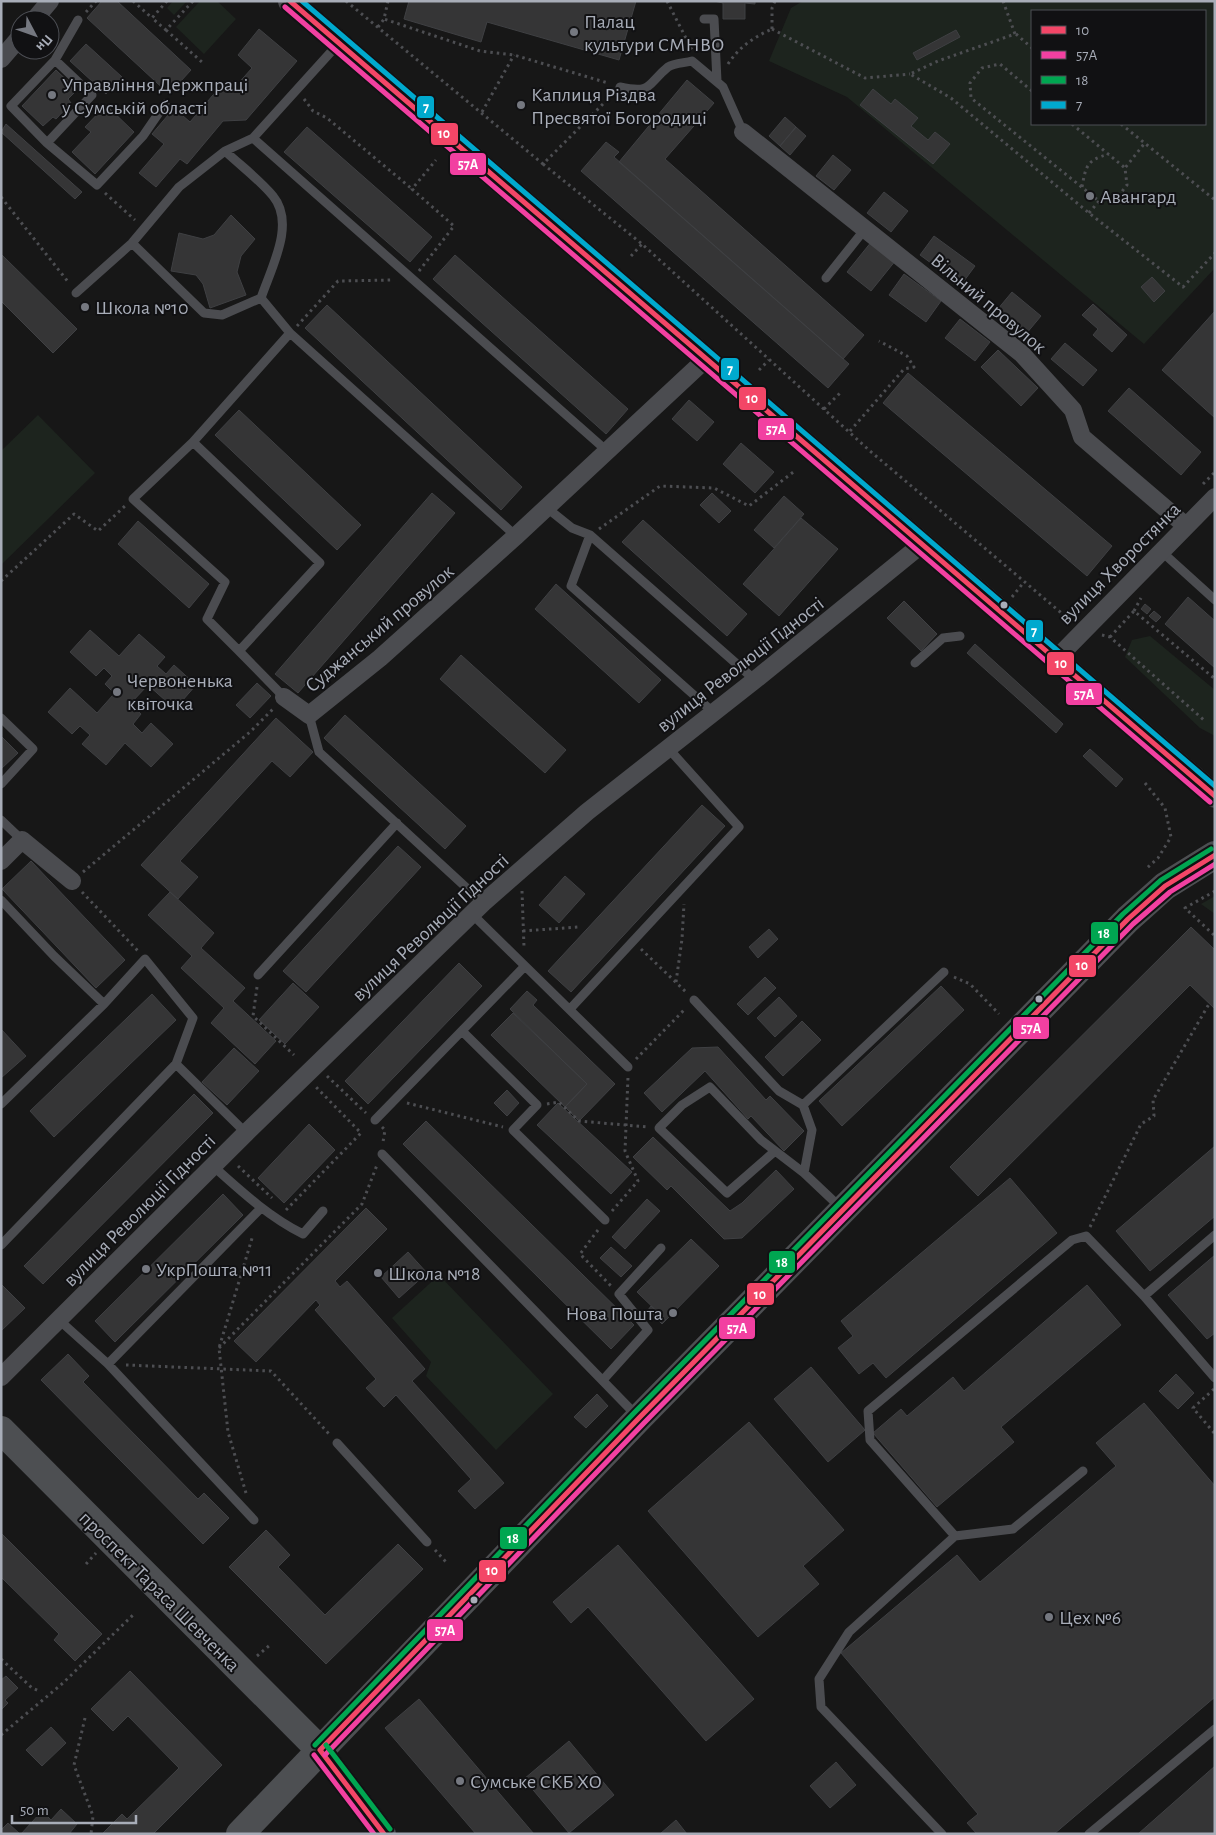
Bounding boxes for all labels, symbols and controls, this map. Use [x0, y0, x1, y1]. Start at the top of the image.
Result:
north arrow [10, 10, 60, 60]
legend [1031, 10, 1206, 125]
place label: Палац культури СМНВО [584, 12, 724, 55]
text: 10 [1076, 23, 1089, 38]
marker: Палац культури СМНВО [568, 26, 580, 38]
text: Пн [33, 32, 55, 54]
text: 57А [1076, 48, 1098, 63]
text: 18 [1076, 73, 1088, 88]
place label: Управління Держпраці у Сумській області [61, 75, 248, 118]
place label: Каплиця Різдва Пресвятої Богородиці [531, 85, 707, 128]
marker: Управління Держпраці у Сумській області [46, 89, 58, 101]
line badge: 7 [416, 95, 435, 119]
text: 7 [1076, 98, 1082, 113]
marker: Каплиця Різдва Пресвятої Богородиці [515, 99, 527, 111]
text: 7 [423, 101, 429, 115]
line badge: 10 [430, 122, 459, 146]
text: 10 [438, 127, 450, 141]
line badge: 57А [449, 152, 487, 176]
text: 57А [458, 158, 479, 172]
place label: Авангард [1100, 187, 1176, 207]
marker: Авангард [1084, 190, 1096, 202]
street label: Вільний провулок [927, 250, 1050, 358]
place label: Школа №10 [95, 298, 188, 318]
marker: Школа №10 [79, 301, 91, 313]
line badge: 7 [720, 357, 740, 381]
text: 7 [727, 363, 733, 377]
line badge: 10 [738, 386, 767, 411]
text: 10 [746, 392, 758, 406]
line badge: 57А [757, 417, 795, 441]
text: 57А [766, 423, 787, 437]
street label: вулиця Хворостянка [1055, 499, 1185, 629]
street label: Суджанський провулок [302, 561, 458, 696]
street label: вулиця Революції Гідності [653, 594, 828, 736]
unlabelled marker [999, 600, 1009, 610]
line badge: 7 [1025, 619, 1044, 643]
text: 7 [1031, 625, 1037, 639]
line badge: 10 [1046, 651, 1075, 676]
text: 10 [1055, 657, 1067, 671]
place label: Червоненька квіточка [127, 671, 233, 714]
line badge: 57А [1065, 682, 1103, 706]
marker: Червоненька квіточка [111, 686, 123, 698]
text: 57А [1074, 688, 1095, 702]
street label: вулиця Революції Гідності [349, 850, 513, 1005]
line badge: 18 [1090, 921, 1119, 945]
text: 18 [1098, 927, 1110, 941]
line badge: 10 [1068, 954, 1097, 978]
text: 10 [1076, 959, 1088, 973]
unlabelled marker [1034, 994, 1044, 1004]
line badge: 57А [1012, 1016, 1050, 1040]
text: 57А [1021, 1022, 1042, 1036]
street label: вулиця Революції Гідності [60, 1131, 220, 1291]
line badge: 18 [768, 1250, 796, 1274]
text: 18 [776, 1256, 788, 1270]
place label: УкрПошта №11 [156, 1260, 272, 1280]
marker: УкрПошта №11 [140, 1263, 152, 1275]
place label: Школа №18 [388, 1264, 480, 1284]
marker: Школа №18 [372, 1267, 384, 1279]
line badge: 10 [746, 1282, 775, 1306]
text: 10 [754, 1288, 766, 1302]
place label: Нова Пошта [565, 1304, 663, 1324]
marker: Нова Пошта [667, 1307, 679, 1319]
line badge: 57А [718, 1316, 756, 1340]
text: 57А [727, 1322, 748, 1336]
street label: проспект Тараса Шевченка [75, 1508, 243, 1676]
line badge: 18 [499, 1526, 528, 1550]
text: 18 [507, 1532, 519, 1546]
line badge: 10 [478, 1559, 507, 1583]
text: 10 [486, 1564, 498, 1578]
unlabelled marker [469, 1595, 479, 1605]
place label: Цех №6 [1059, 1608, 1121, 1628]
marker: Цех №6 [1043, 1611, 1055, 1623]
line badge: 57А [426, 1618, 464, 1642]
text: 57А [435, 1624, 456, 1638]
place label: Сумське СКБ ХО [470, 1772, 602, 1792]
marker: Сумське СКБ ХО [454, 1775, 466, 1787]
scale bar [12, 1792, 136, 1824]
text: 50 m [20, 1803, 49, 1818]

